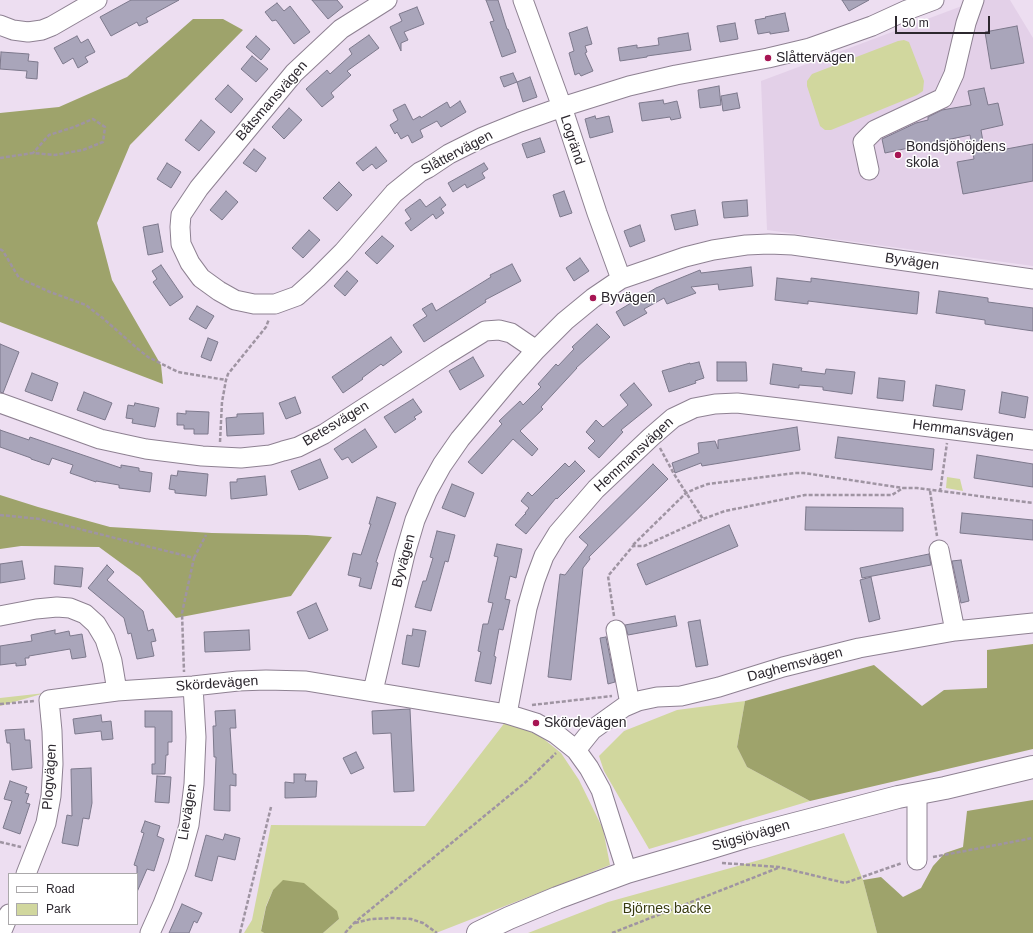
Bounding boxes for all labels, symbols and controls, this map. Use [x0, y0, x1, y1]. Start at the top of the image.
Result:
scale bar [897, 8, 992, 34]
text: 50 m [902, 16, 929, 30]
place label: Slåttervägen [776, 50, 855, 66]
marker: Slåttervägen [763, 53, 773, 63]
street label: Båtsmansvägen [233, 58, 311, 144]
street label: Logränd [556, 113, 588, 167]
street label: Slåttervägen [418, 127, 496, 179]
place label: Bondsjöhöjdens skola [906, 139, 1006, 172]
marker: Bondsjöhöjdens skola [893, 150, 903, 160]
street label: Byvägen [884, 250, 940, 274]
place label: Byvägen [601, 290, 655, 306]
marker: Byvägen [588, 293, 598, 303]
street label: Betesvägen [300, 398, 372, 450]
street label: Hemmansvägen [591, 414, 677, 496]
street label: Hemmansvägen [911, 416, 1015, 446]
street label: Byvägen [389, 533, 419, 589]
street label: Daghemsvägen [745, 644, 845, 686]
street label: Skördevägen [175, 673, 259, 695]
place label: Skördevägen [544, 715, 627, 731]
marker: Skördevägen [531, 718, 541, 728]
street label: Plogvägen [39, 743, 61, 811]
street label: Lievägen [175, 783, 201, 841]
street label: Stigsjövägen [710, 817, 792, 855]
legend [8, 873, 138, 925]
text: Road [46, 882, 75, 896]
park label: Björnes backe [623, 901, 711, 917]
text: Park [46, 902, 71, 916]

